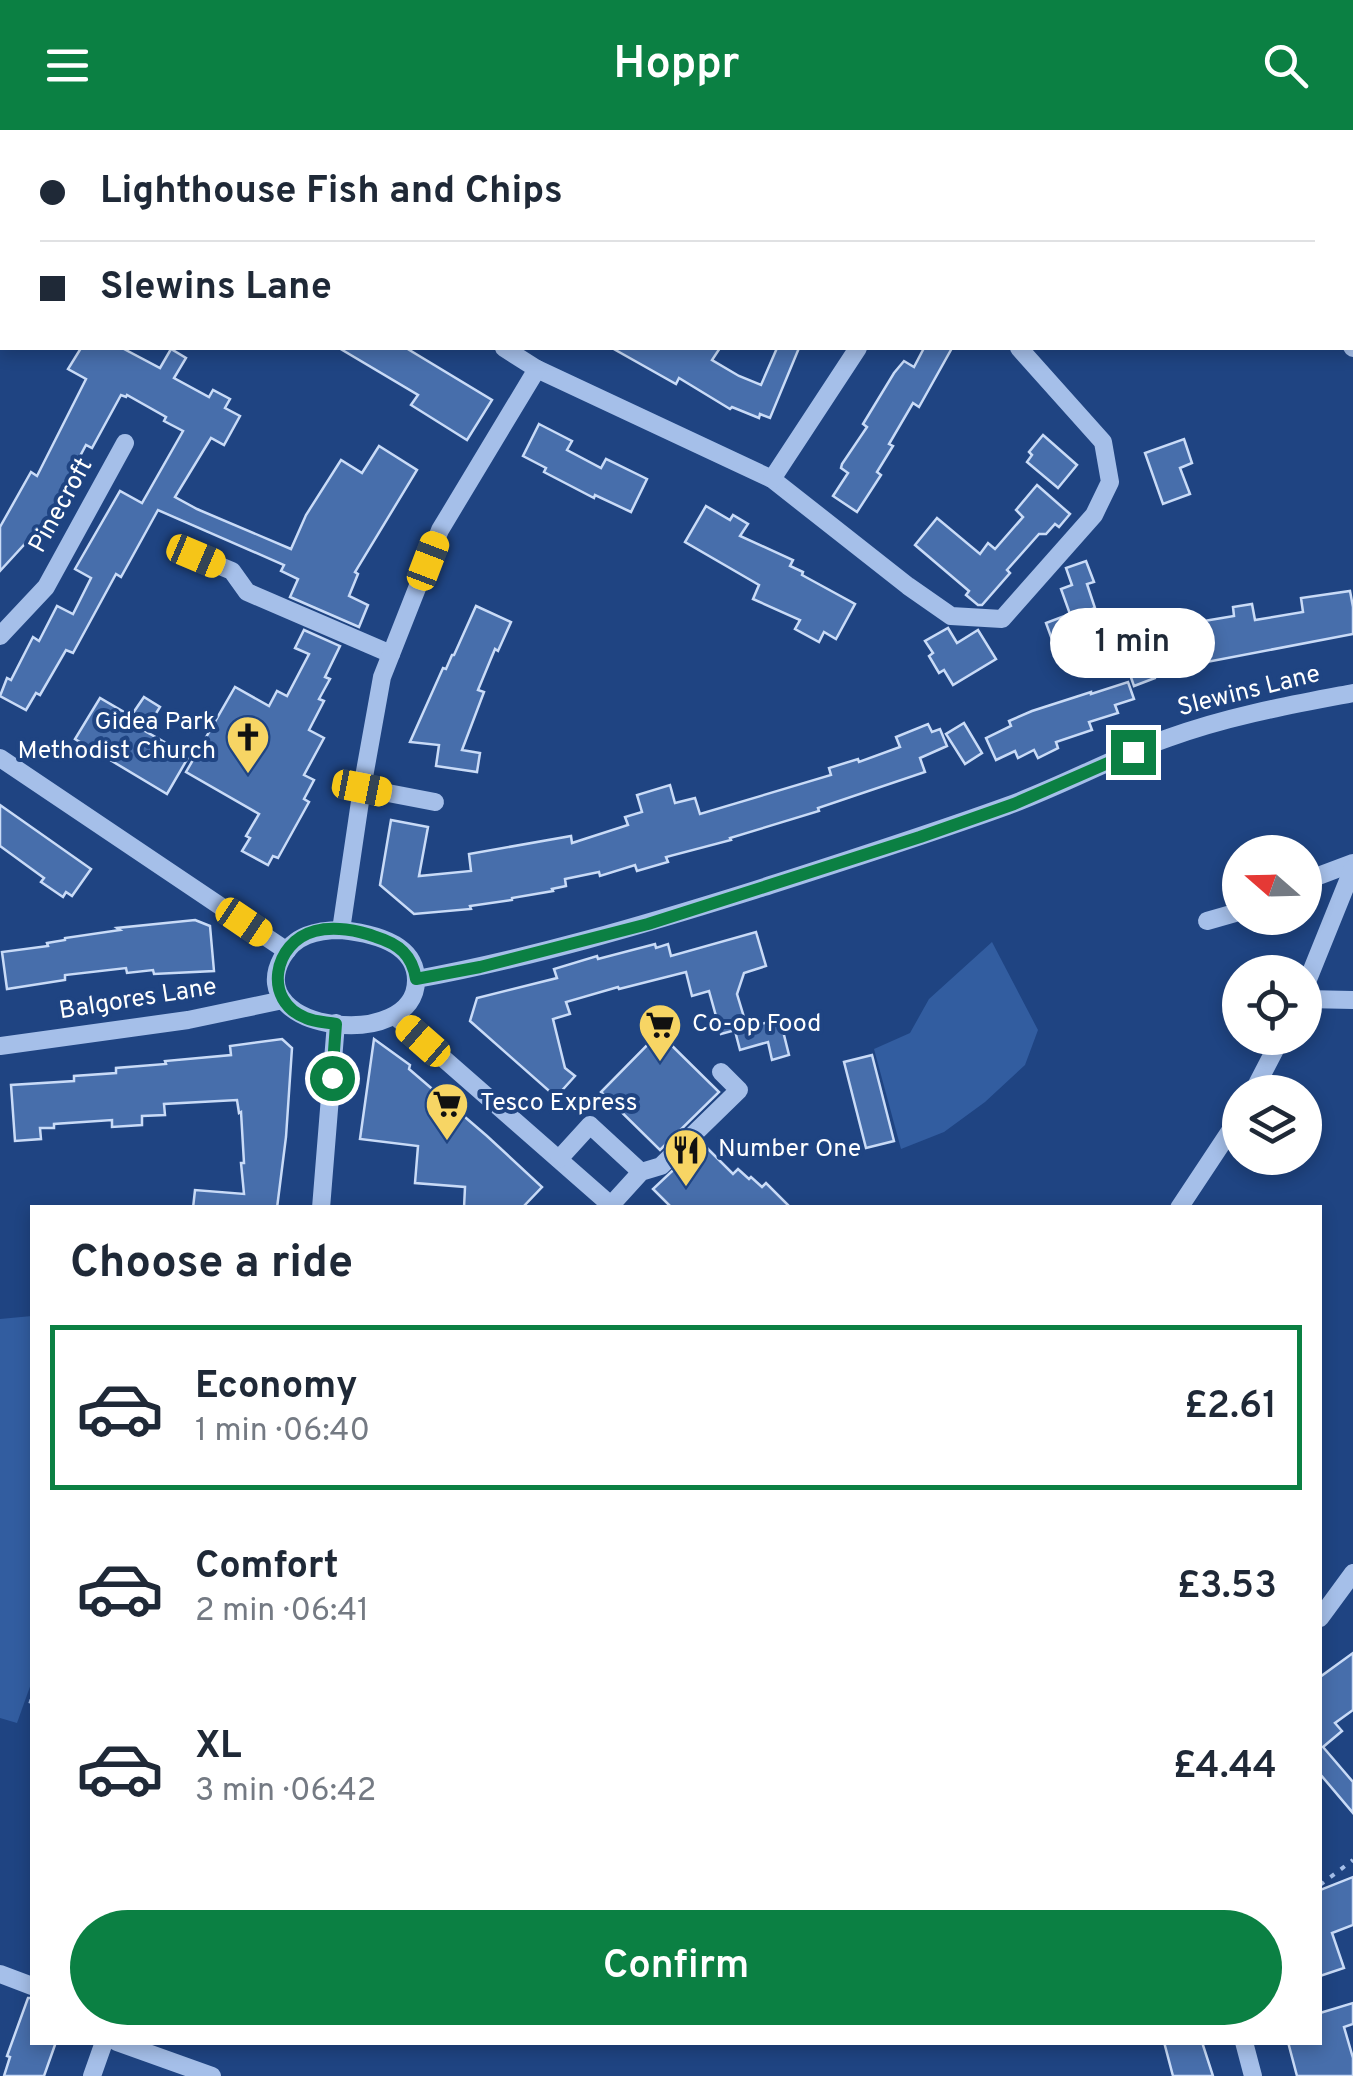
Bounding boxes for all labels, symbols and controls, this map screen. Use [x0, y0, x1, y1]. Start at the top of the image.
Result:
text: Hoppr [613, 37, 740, 94]
icon: menu [40, 38, 95, 93]
icon: search [1258, 38, 1313, 93]
text: Lighthouse Fish and Chips [100, 168, 563, 217]
text: Slewins Lane [100, 264, 332, 313]
street label: Pinecroft [23, 453, 101, 559]
car [403, 528, 453, 594]
car [163, 530, 229, 582]
callout: 1 min [1050, 607, 1216, 677]
text: 1 min [1095, 623, 1170, 663]
street label: Slewins Lane [1174, 659, 1324, 725]
place label: Gidea Park Methodist Church [18, 707, 216, 768]
church icon: Gidea Park Methodist Church [225, 714, 271, 775]
route end [1111, 730, 1156, 775]
car [330, 768, 394, 808]
north arrow [1222, 835, 1322, 935]
map controls [1222, 835, 1322, 1175]
car [211, 893, 277, 951]
button: locate [1222, 955, 1322, 1055]
street label: Balgores Lane [57, 972, 219, 1028]
supermarket icon: Co-op Food [637, 1002, 683, 1063]
place label: Co-op Food [692, 1009, 821, 1041]
car [391, 1010, 455, 1072]
route start [310, 1056, 355, 1101]
button: layers [1222, 1075, 1322, 1175]
supermarket icon: Tesco Express [424, 1081, 470, 1142]
place label: Tesco Express [480, 1088, 637, 1120]
restaurant icon: Number One [663, 1127, 709, 1188]
place label: Number One [718, 1134, 861, 1166]
text: Choose a ride [70, 1236, 353, 1293]
icon: car [75, 1363, 165, 1453]
text: Economy [195, 1363, 357, 1412]
text: £2.61 [1184, 1383, 1277, 1432]
text: 1 min · 06:40 [195, 1412, 370, 1452]
icon: car [75, 1543, 165, 1633]
text: Comfort [195, 1543, 339, 1592]
text: £3.53 [1177, 1563, 1277, 1612]
text: 2 min · 06:41 [195, 1592, 369, 1632]
icon: car [75, 1723, 165, 1813]
text: XL [195, 1723, 242, 1772]
text: £4.44 [1173, 1743, 1277, 1792]
text: 3 min · 06:42 [195, 1772, 376, 1812]
button: Confirm [70, 1910, 1282, 2025]

